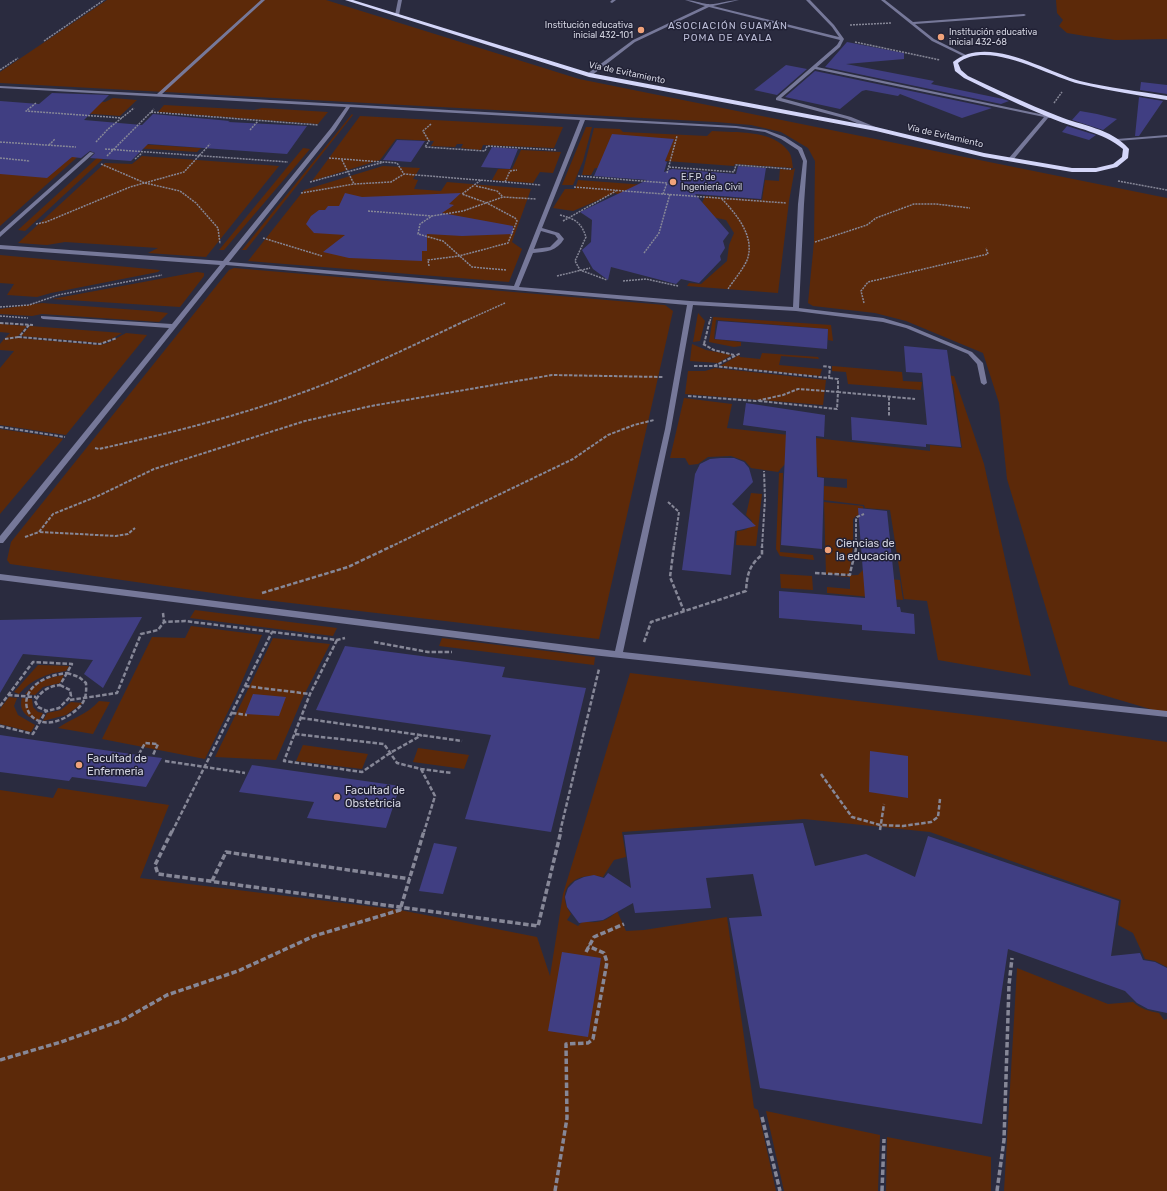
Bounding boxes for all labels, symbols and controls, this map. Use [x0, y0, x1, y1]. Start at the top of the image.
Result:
place label: Institución educativa inicial 432-101 [545, 20, 633, 41]
district label: ASOCIACIÓN GUAMÁN POMA DE AYALA [668, 20, 788, 44]
marker: Institución educativa inicial 432-101 [636, 25, 646, 35]
place label: Institución educativa inicial 432-68 [949, 27, 1037, 48]
marker: Institución educativa inicial 432-68 [936, 32, 946, 42]
street label: Vía de Evitamiento [588, 60, 666, 86]
street label: Vía de Evitamiento [906, 122, 984, 150]
place label: E.F.P. de Ingeniería Civil [681, 172, 742, 193]
marker: E.F.P. de Ingeniería Civil [668, 177, 678, 187]
place label: Ciencias de la educacion [836, 537, 901, 563]
marker: Ciencias de la educacion [823, 545, 833, 555]
place label: Facultad de Enfermeria [87, 752, 147, 778]
marker: Facultad de Enfermeria [74, 760, 84, 770]
place label: Facultad de Obstetricia [345, 784, 405, 810]
marker: Facultad de Obstetricia [332, 792, 342, 802]

